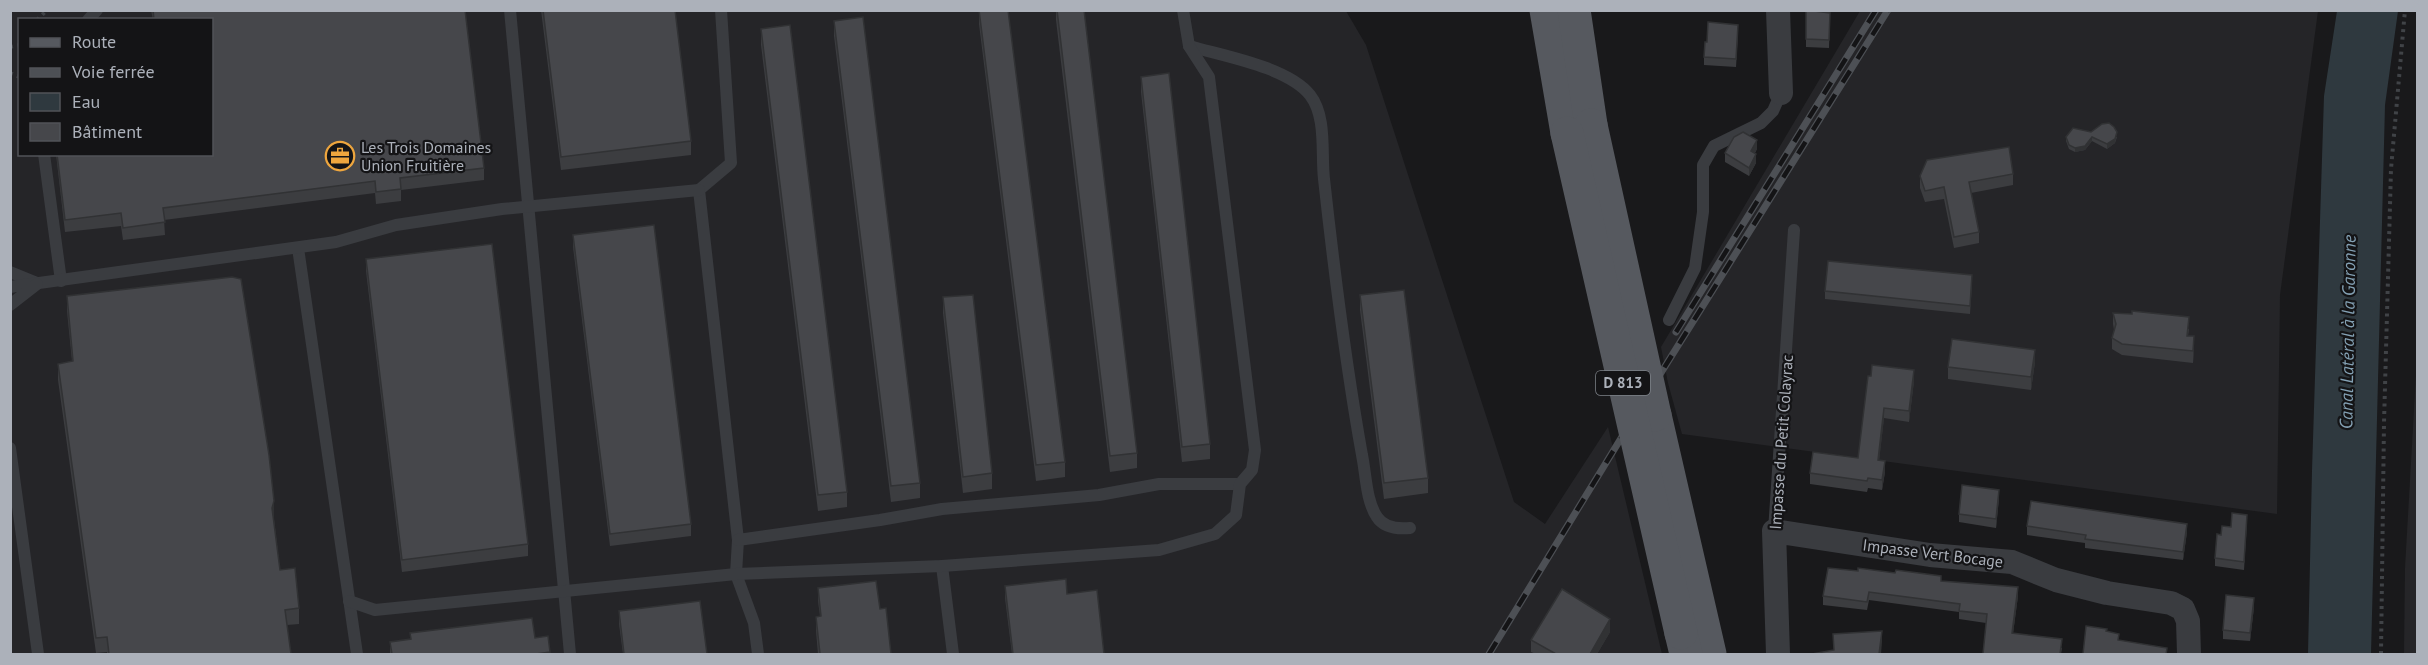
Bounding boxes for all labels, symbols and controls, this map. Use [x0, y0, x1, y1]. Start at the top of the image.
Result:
legend [18, 18, 213, 156]
text: Route [72, 30, 116, 53]
text: Voie ferrée [71, 60, 155, 83]
text: Eau [72, 90, 100, 113]
text: Bâtiment [72, 120, 142, 143]
place label: Les Trois Domaines Union Fruitière [361, 137, 492, 175]
office icon: Les Trois Domaines Union Fruitière [324, 140, 356, 172]
water label: Canal Latéral à la Garonne [2334, 234, 2361, 429]
street label: Impasse du Petit Colayrac [1765, 354, 1797, 530]
road number: D 813 [1596, 371, 1650, 395]
street label: Impasse Vert Bocage [1862, 534, 2004, 572]

